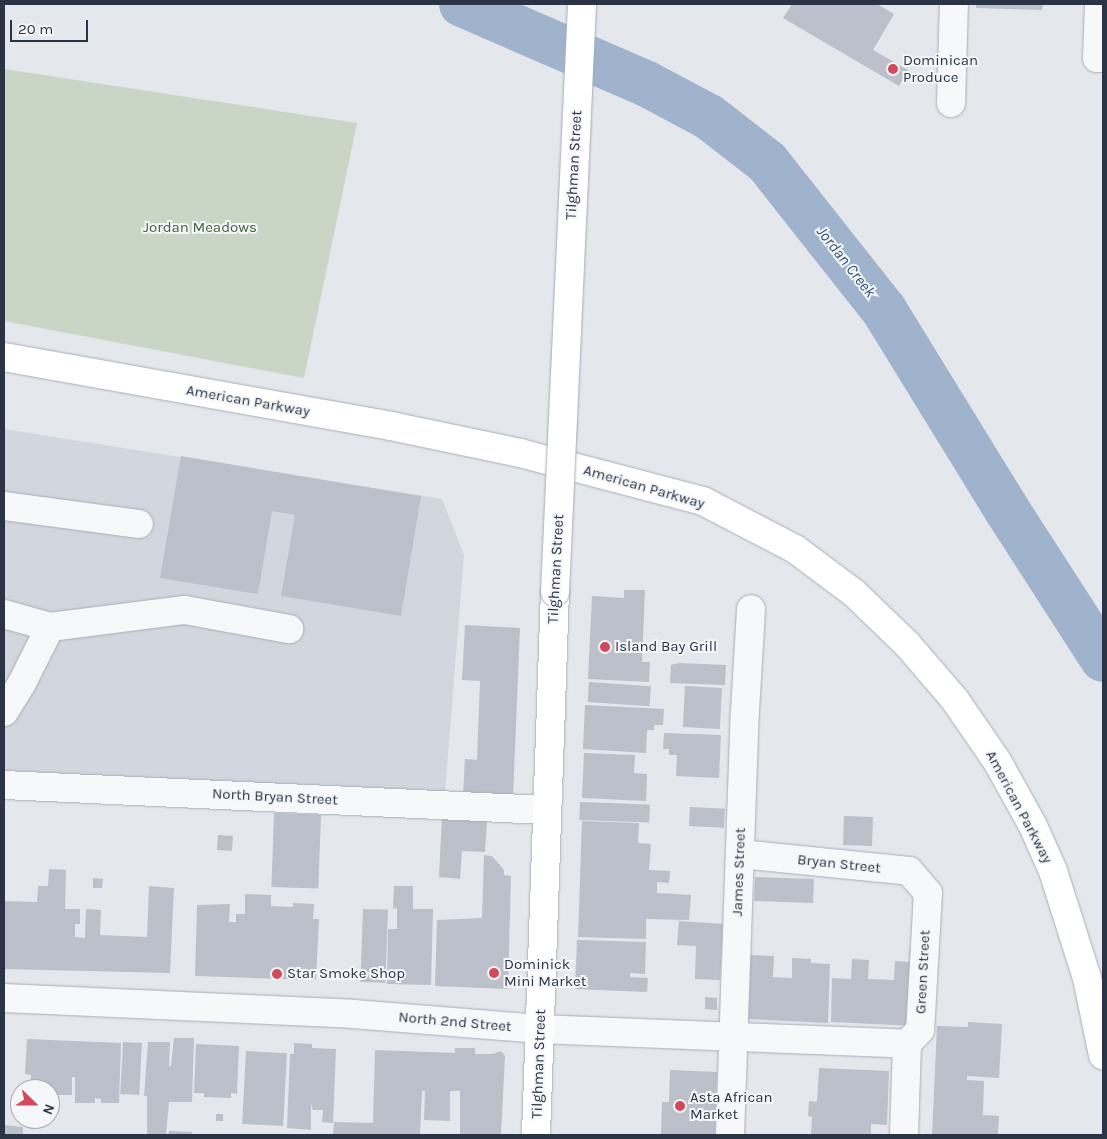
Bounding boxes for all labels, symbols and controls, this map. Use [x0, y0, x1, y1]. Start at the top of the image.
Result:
scale bar [12, 10, 90, 42]
text: 20 m [18, 20, 53, 38]
place label: Dominican Produce [903, 51, 978, 86]
marker: Dominican Produce [887, 63, 899, 75]
street label: Tilghman Street [562, 110, 586, 220]
park label: Jordan Meadows [143, 219, 257, 237]
water label: Jordan Creek [812, 223, 880, 301]
street label: American Parkway [185, 381, 311, 421]
street label: American Parkway [581, 461, 707, 513]
street label: Tilghman Street [544, 514, 568, 624]
place label: Island Bay Grill [615, 638, 717, 656]
marker: Island Bay Grill [599, 641, 611, 653]
street label: American Parkway [982, 747, 1056, 867]
street label: North Bryan Street [212, 785, 338, 809]
street label: James Street [728, 827, 750, 917]
street label: Bryan Street [796, 851, 882, 877]
street label: Green Street [912, 929, 934, 1015]
place label: Dominick Mini Market [504, 955, 586, 990]
place label: Star Smoke Shop [287, 965, 405, 983]
marker: Dominick Mini Market [488, 967, 500, 979]
marker: Star Smoke Shop [271, 968, 283, 980]
street label: North 2nd Street [398, 1008, 512, 1036]
street label: Tilghman Street [528, 1009, 550, 1119]
north arrow [10, 1079, 60, 1129]
place label: Asta African Market [690, 1088, 772, 1123]
marker: Asta African Market [674, 1100, 686, 1112]
text: N [39, 1102, 58, 1117]

